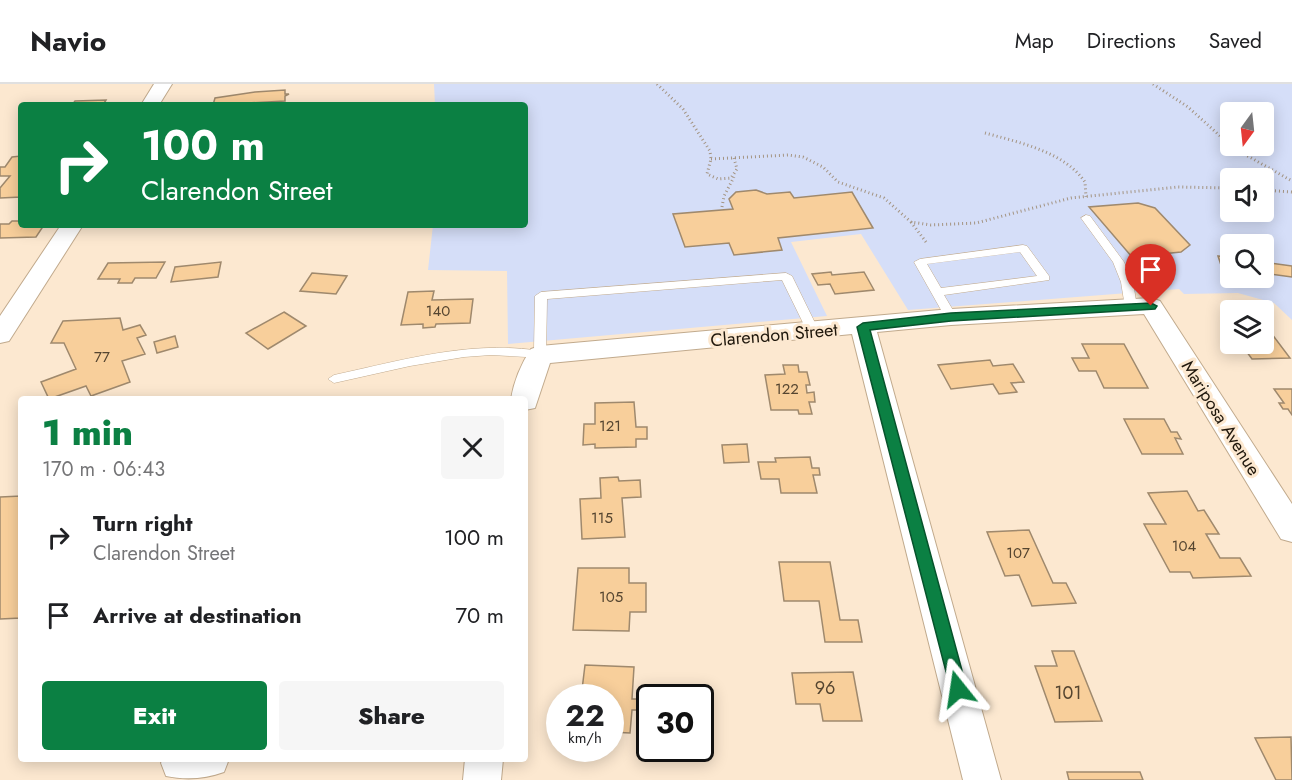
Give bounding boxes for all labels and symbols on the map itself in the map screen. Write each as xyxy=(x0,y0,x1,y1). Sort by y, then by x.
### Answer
north arrow xyxy=(1220,102,1274,156)
pin xyxy=(1125,244,1176,306)
house number: 140 xyxy=(426,300,450,322)
street label: Clarendon Street xyxy=(709,316,839,354)
house number: 77 xyxy=(94,346,110,368)
street label: Mariposa Avenue xyxy=(1175,355,1267,481)
house number: 122 xyxy=(775,378,799,400)
house number: 121 xyxy=(599,415,621,437)
house number: 115 xyxy=(591,507,613,529)
house number: 104 xyxy=(1172,535,1197,557)
house number: 107 xyxy=(1006,542,1030,564)
house number: 105 xyxy=(599,586,623,608)
position arrow xyxy=(926,657,990,721)
house number: 96 xyxy=(815,675,835,701)
house number: 101 xyxy=(1055,680,1082,706)
speed limit sign: 30 xyxy=(636,684,714,762)

